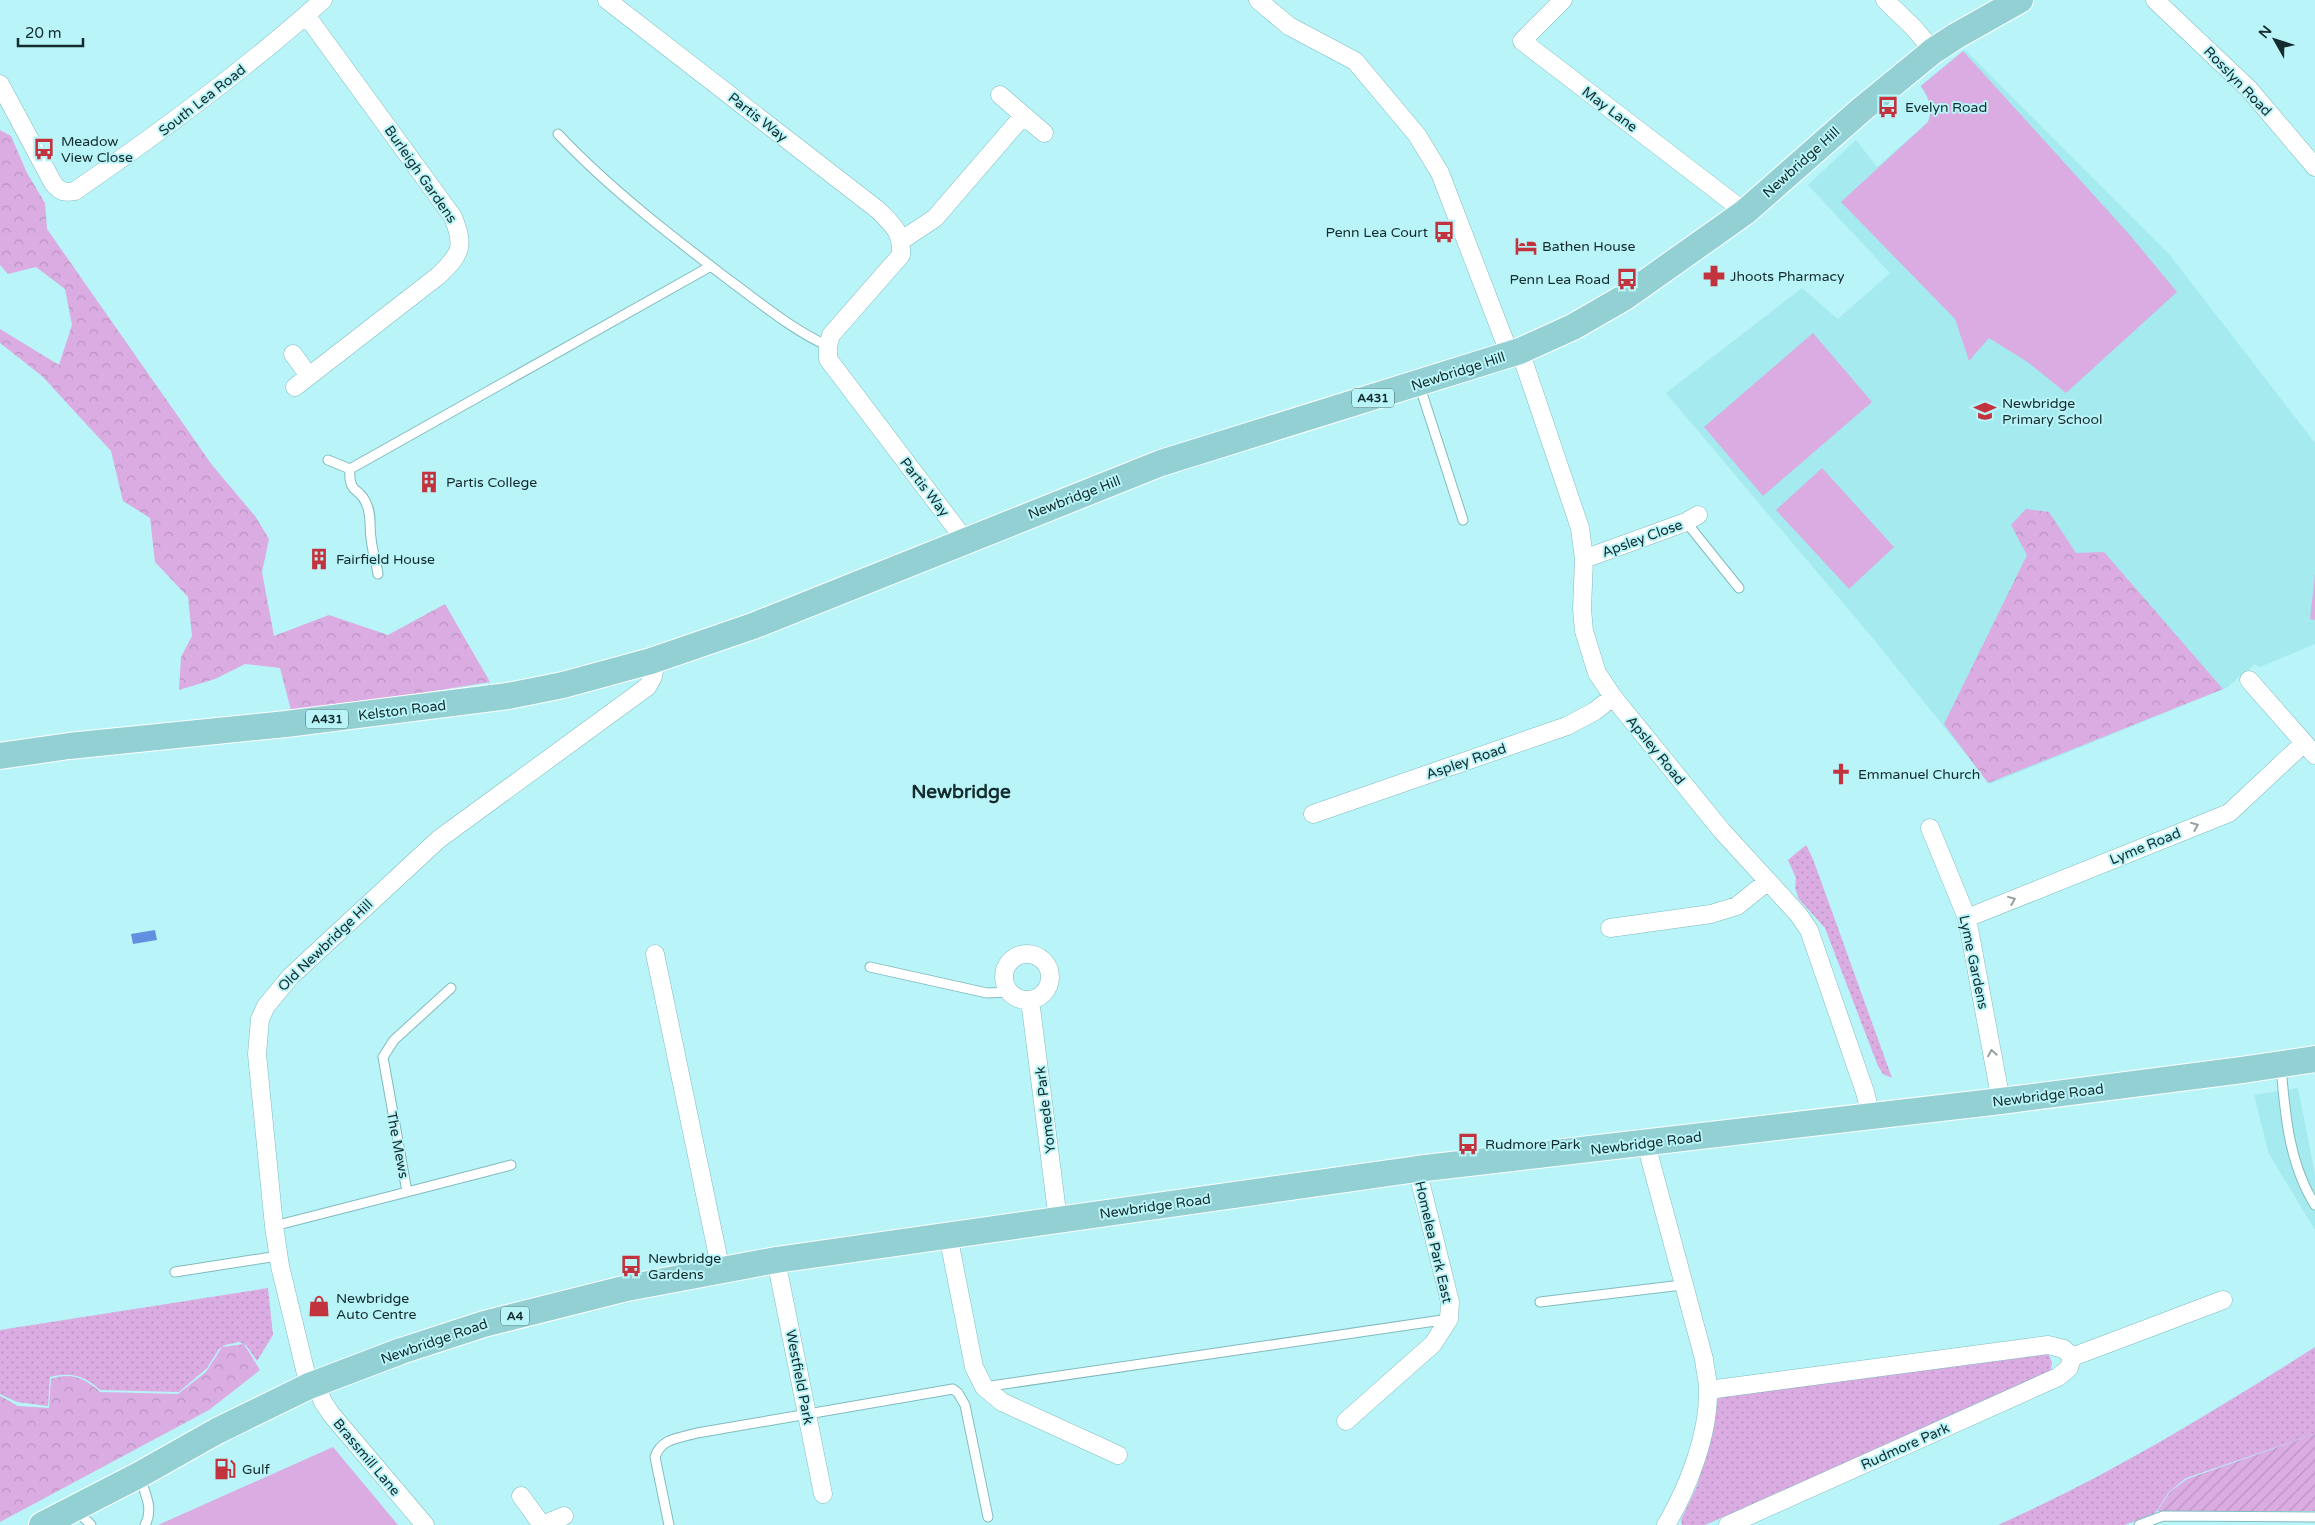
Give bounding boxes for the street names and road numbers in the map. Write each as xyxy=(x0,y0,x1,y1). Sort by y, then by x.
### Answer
street label: Rosslyn Road xyxy=(2200,43,2275,120)
street label: South Lea Road xyxy=(155,61,249,140)
street label: May Lane xyxy=(1579,83,1641,136)
street label: Partis Way xyxy=(725,89,791,146)
street label: Burleigh Gardens xyxy=(381,122,461,226)
street label: Newbridge Hill xyxy=(1759,123,1843,201)
street label: Newbridge Hill xyxy=(1409,348,1507,395)
road number: A431 xyxy=(1352,388,1394,408)
street label: Partis Way xyxy=(896,454,953,521)
street label: Newbridge Hill xyxy=(1025,472,1123,523)
street label: Apsley Close xyxy=(1599,516,1685,561)
street label: Kelston Road xyxy=(357,697,447,724)
road number: A431 xyxy=(306,710,348,729)
street label: Apsley Road xyxy=(1623,712,1689,788)
street label: Aspley Road xyxy=(1424,740,1508,783)
street label: Lyme Road xyxy=(2107,824,2183,868)
street label: Old Newbridge Hill xyxy=(274,896,376,995)
street label: Lyme Gardens xyxy=(1955,914,1992,1011)
street label: Yomede Park xyxy=(1032,1065,1059,1154)
street label: Newbridge Road xyxy=(1991,1080,2105,1111)
street label: The Mews xyxy=(383,1110,412,1180)
street label: Newbridge Road xyxy=(1589,1128,1703,1159)
street label: Homelea Park East xyxy=(1411,1179,1456,1305)
street label: Newbridge Road xyxy=(1098,1190,1212,1223)
road number: A4 xyxy=(501,1306,529,1325)
street label: Newbridge Road xyxy=(378,1315,490,1368)
street label: Westfield Park xyxy=(782,1328,817,1426)
street label: Brassmill Lane xyxy=(329,1415,404,1499)
street label: Rudmore Park xyxy=(1858,1419,1953,1474)

